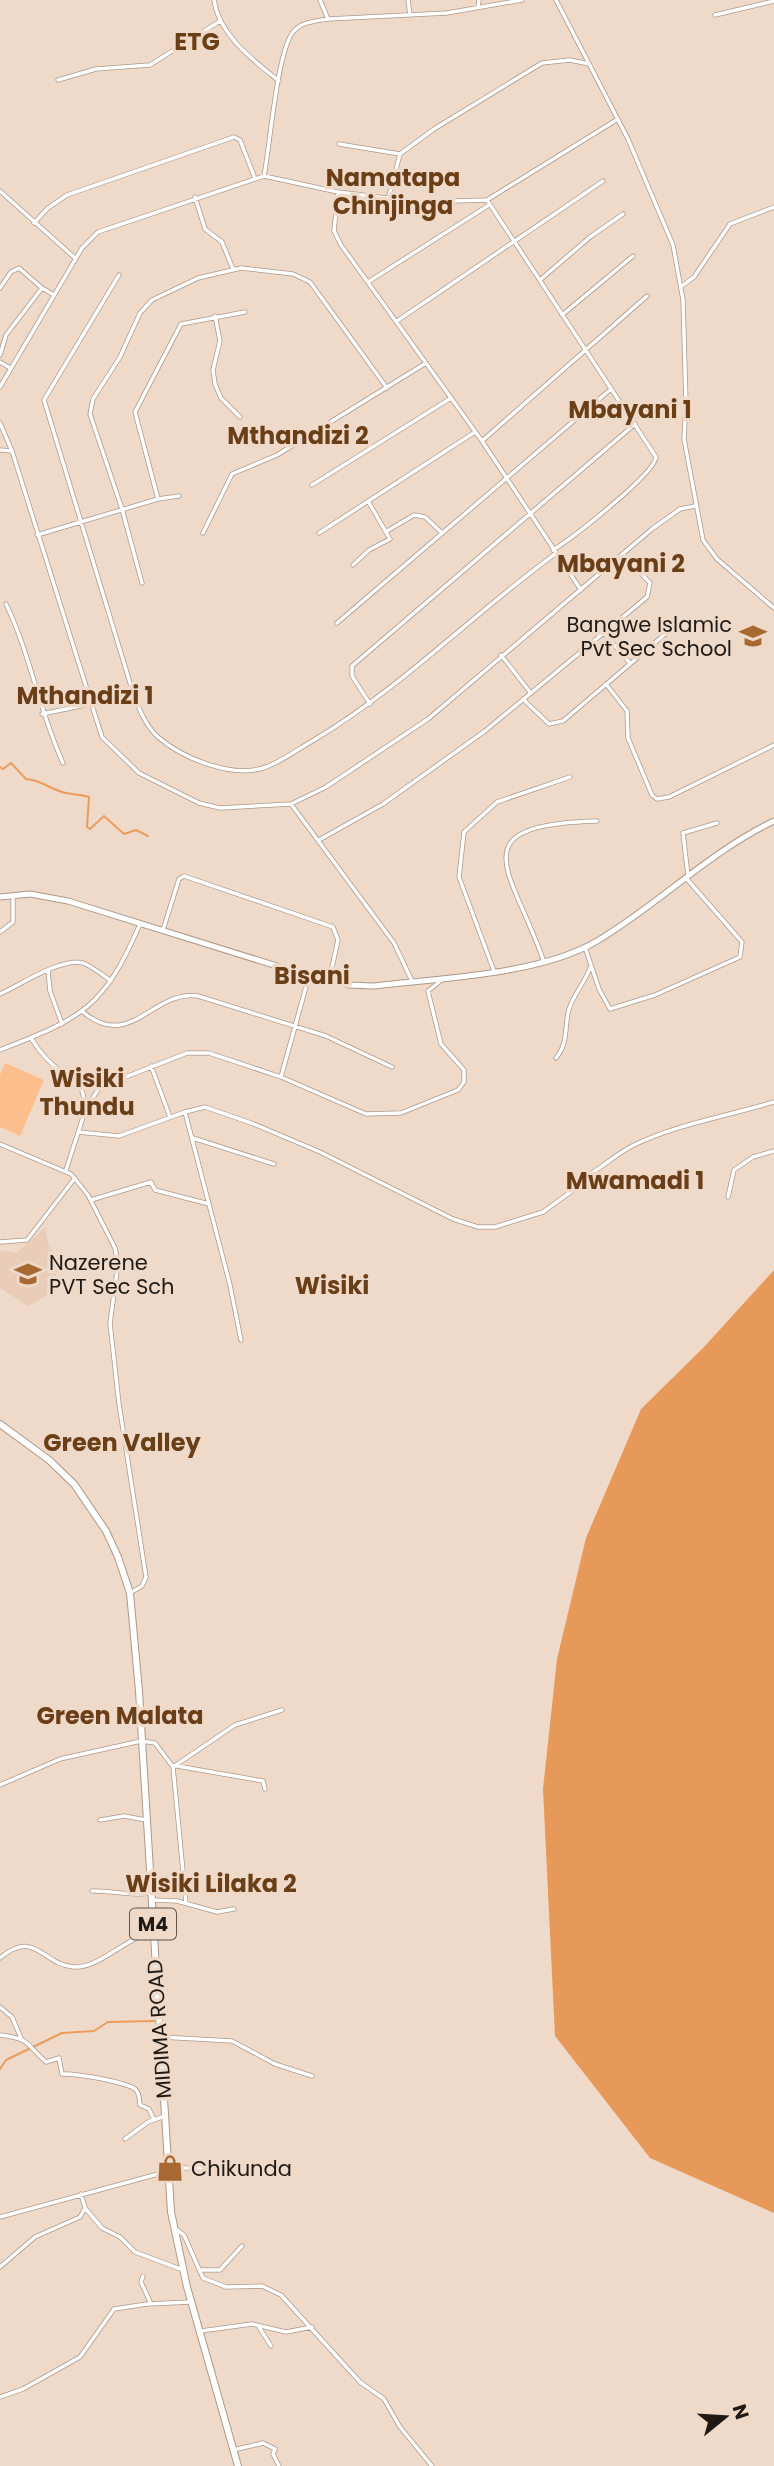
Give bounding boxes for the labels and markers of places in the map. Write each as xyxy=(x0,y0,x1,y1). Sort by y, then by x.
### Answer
place label: Bangwe Islamic Pvt Sec School xyxy=(566,610,732,663)
school or university icon: Bangwe Islamic Pvt Sec School xyxy=(738,621,768,651)
place label: Nazerene PVT Sec Sch xyxy=(49,1248,175,1301)
school or university icon: Nazerene PVT Sec Sch xyxy=(13,1259,43,1289)
shop icon: Chikunda xyxy=(155,2153,185,2183)
place label: Chikunda xyxy=(191,2154,292,2183)

